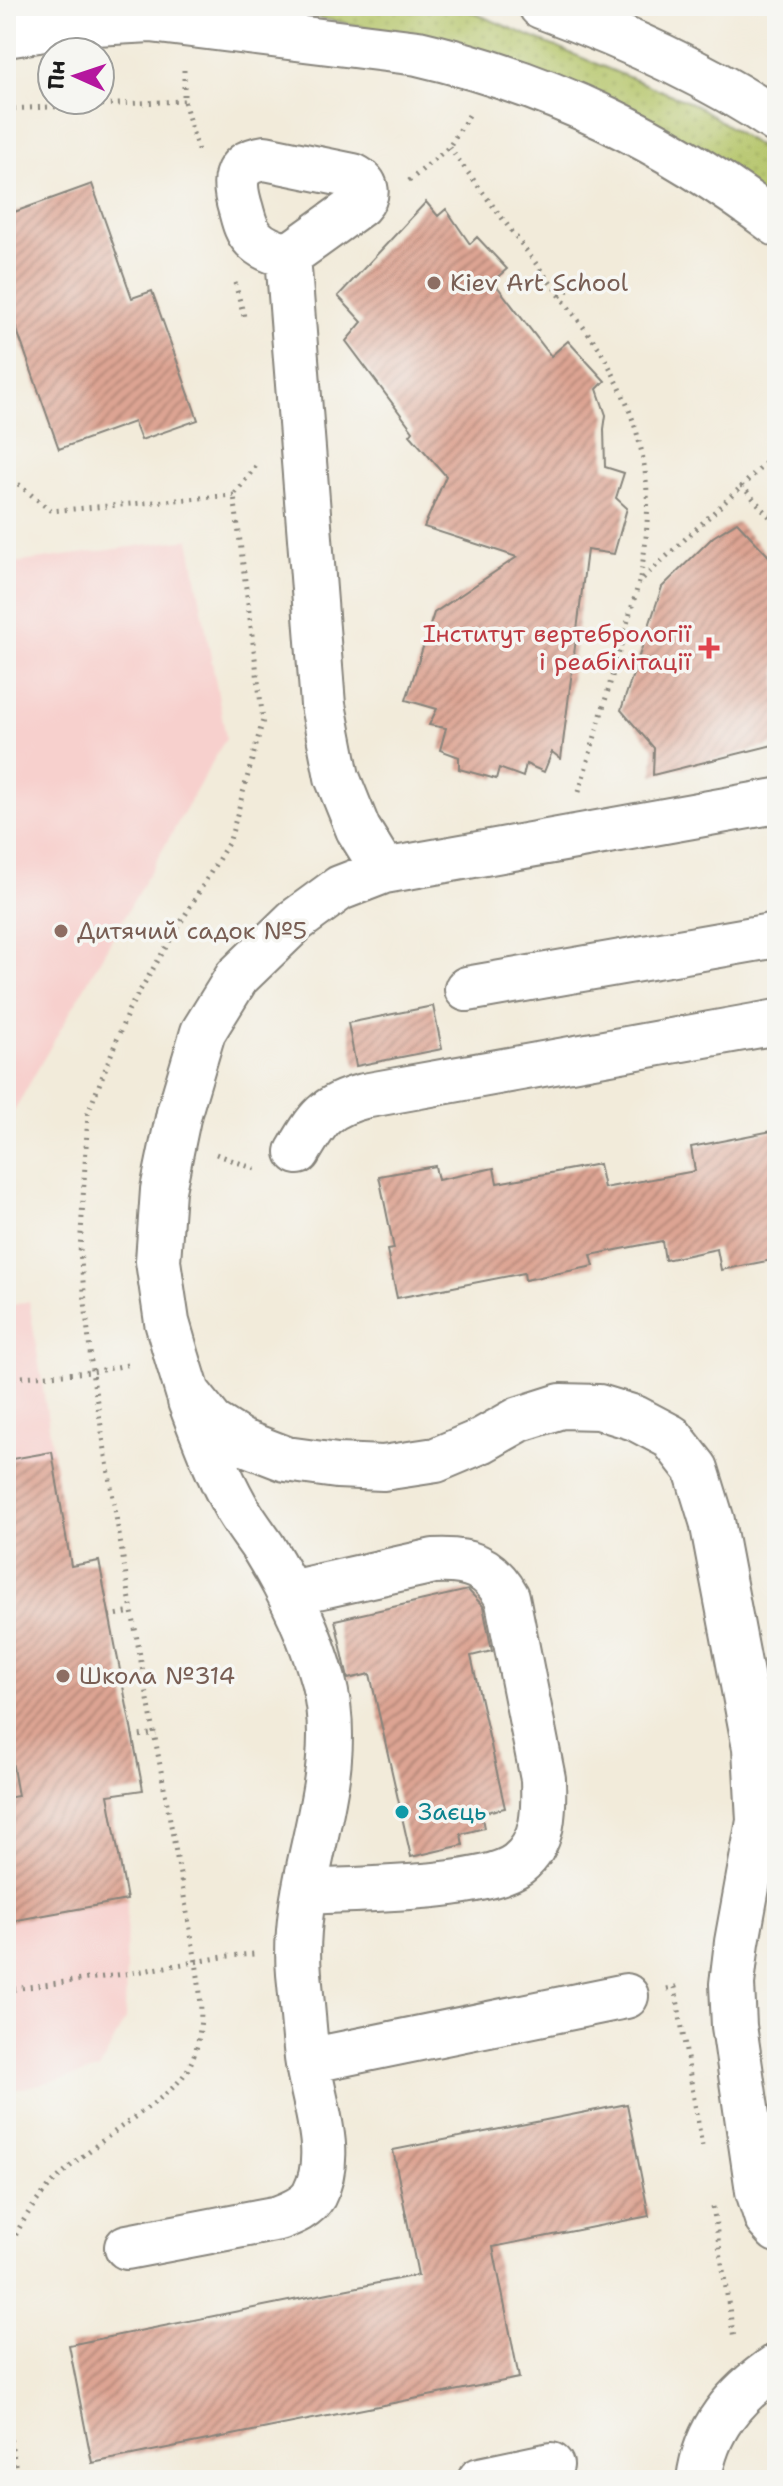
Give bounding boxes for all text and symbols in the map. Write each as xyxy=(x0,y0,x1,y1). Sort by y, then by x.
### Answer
north arrow xyxy=(36,36,116,116)
text: Пн xyxy=(41,60,72,90)
place label: Kiev Art School xyxy=(450,267,629,299)
marker: Kiev Art School xyxy=(425,274,443,292)
place label: Інститут вертебрології і реабілітації xyxy=(423,618,692,678)
marker: Інститут вертебрології і реабілітації xyxy=(698,637,720,659)
place label: Дитячий садок №5 xyxy=(77,915,307,947)
marker: Дитячий садок №5 xyxy=(52,922,70,940)
place label: Школа №314 xyxy=(79,1660,235,1692)
marker: Школа №314 xyxy=(54,1667,72,1685)
place label: Заєць xyxy=(418,1796,486,1828)
marker: Заєць xyxy=(393,1803,411,1821)

